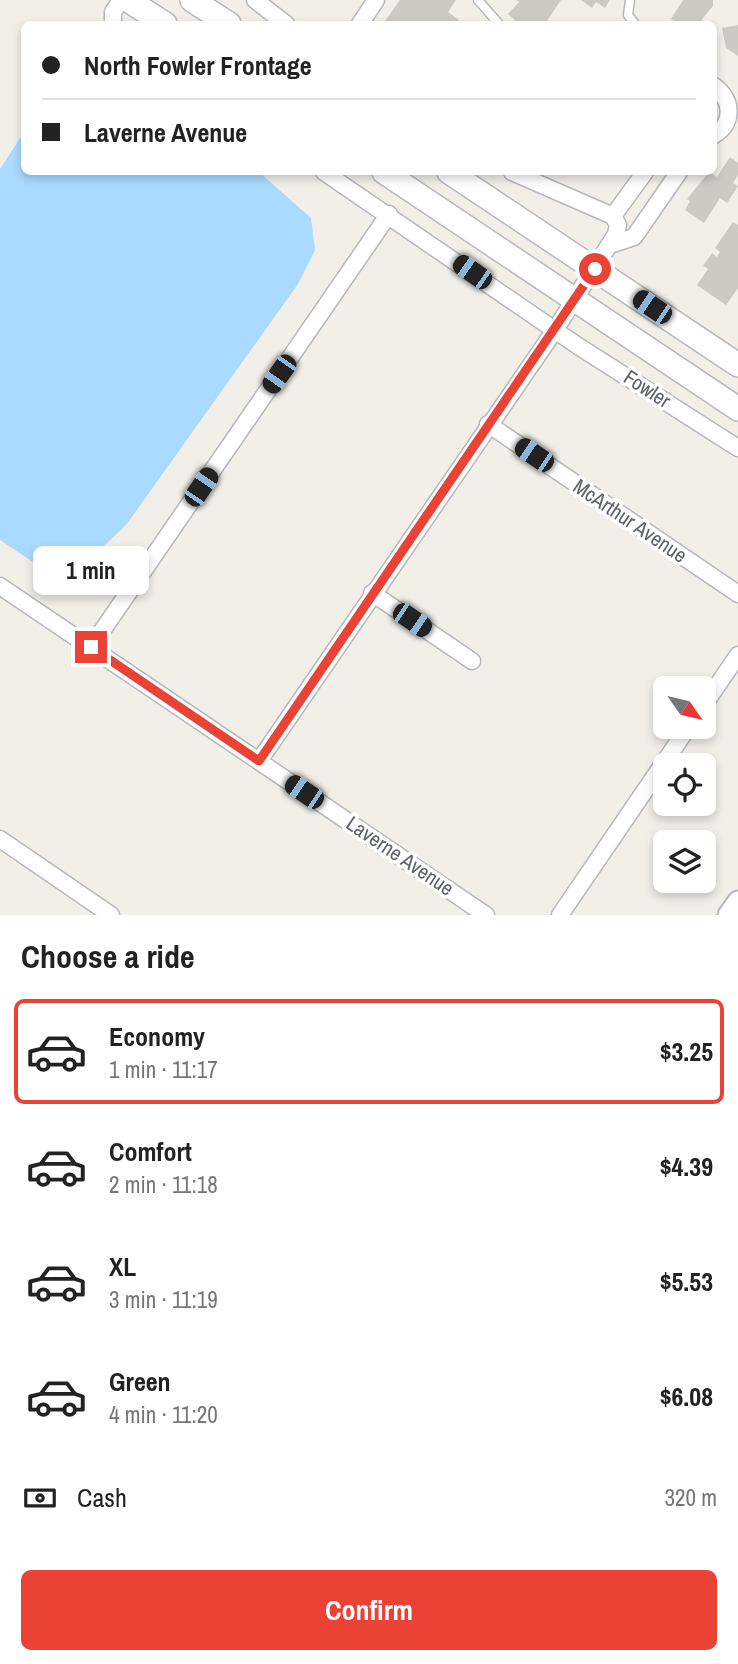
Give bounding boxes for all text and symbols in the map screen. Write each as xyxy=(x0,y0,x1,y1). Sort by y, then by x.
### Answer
text: North Fowler Frontage xyxy=(84,48,312,83)
text: Laverne Avenue xyxy=(84,115,247,150)
car xyxy=(449,251,496,293)
route start xyxy=(579,253,611,285)
car xyxy=(629,287,676,327)
car xyxy=(259,351,300,397)
street label: Fowler xyxy=(618,363,677,415)
car xyxy=(511,435,558,475)
car xyxy=(181,464,222,510)
street label: McArthur Avenue xyxy=(568,472,693,569)
callout: 1 min xyxy=(33,546,149,594)
text: 1 min xyxy=(66,555,116,586)
car xyxy=(389,600,436,640)
route end xyxy=(75,631,107,663)
north arrow xyxy=(653,676,716,738)
map controls xyxy=(653,676,716,893)
button: locate xyxy=(653,753,716,816)
car xyxy=(281,772,328,812)
street label: Laverne Avenue xyxy=(341,809,460,902)
button: layers xyxy=(653,830,716,893)
text: Choose a ride xyxy=(21,935,195,978)
text: Economy xyxy=(109,1019,205,1054)
icon: car xyxy=(25,1020,88,1083)
text: $3.25 xyxy=(660,1034,713,1069)
text: 1 min · 11:17 xyxy=(109,1054,218,1085)
text: Comfort xyxy=(109,1134,192,1169)
icon: car xyxy=(25,1135,88,1198)
text: $4.39 xyxy=(660,1149,713,1184)
text: 2 min · 11:18 xyxy=(109,1169,218,1200)
text: XL xyxy=(109,1249,136,1284)
icon: car xyxy=(25,1250,88,1313)
text: $5.53 xyxy=(660,1264,713,1299)
text: 3 min · 11:19 xyxy=(109,1284,218,1315)
text: Green xyxy=(109,1364,171,1399)
icon: car xyxy=(25,1365,88,1428)
text: $6.08 xyxy=(660,1379,713,1414)
text: 4 min · 11:20 xyxy=(109,1399,218,1430)
icon: cash xyxy=(21,1479,59,1517)
text: Cash xyxy=(77,1480,127,1515)
text: 320 m xyxy=(665,1482,717,1513)
button: Confirm xyxy=(21,1570,717,1650)

